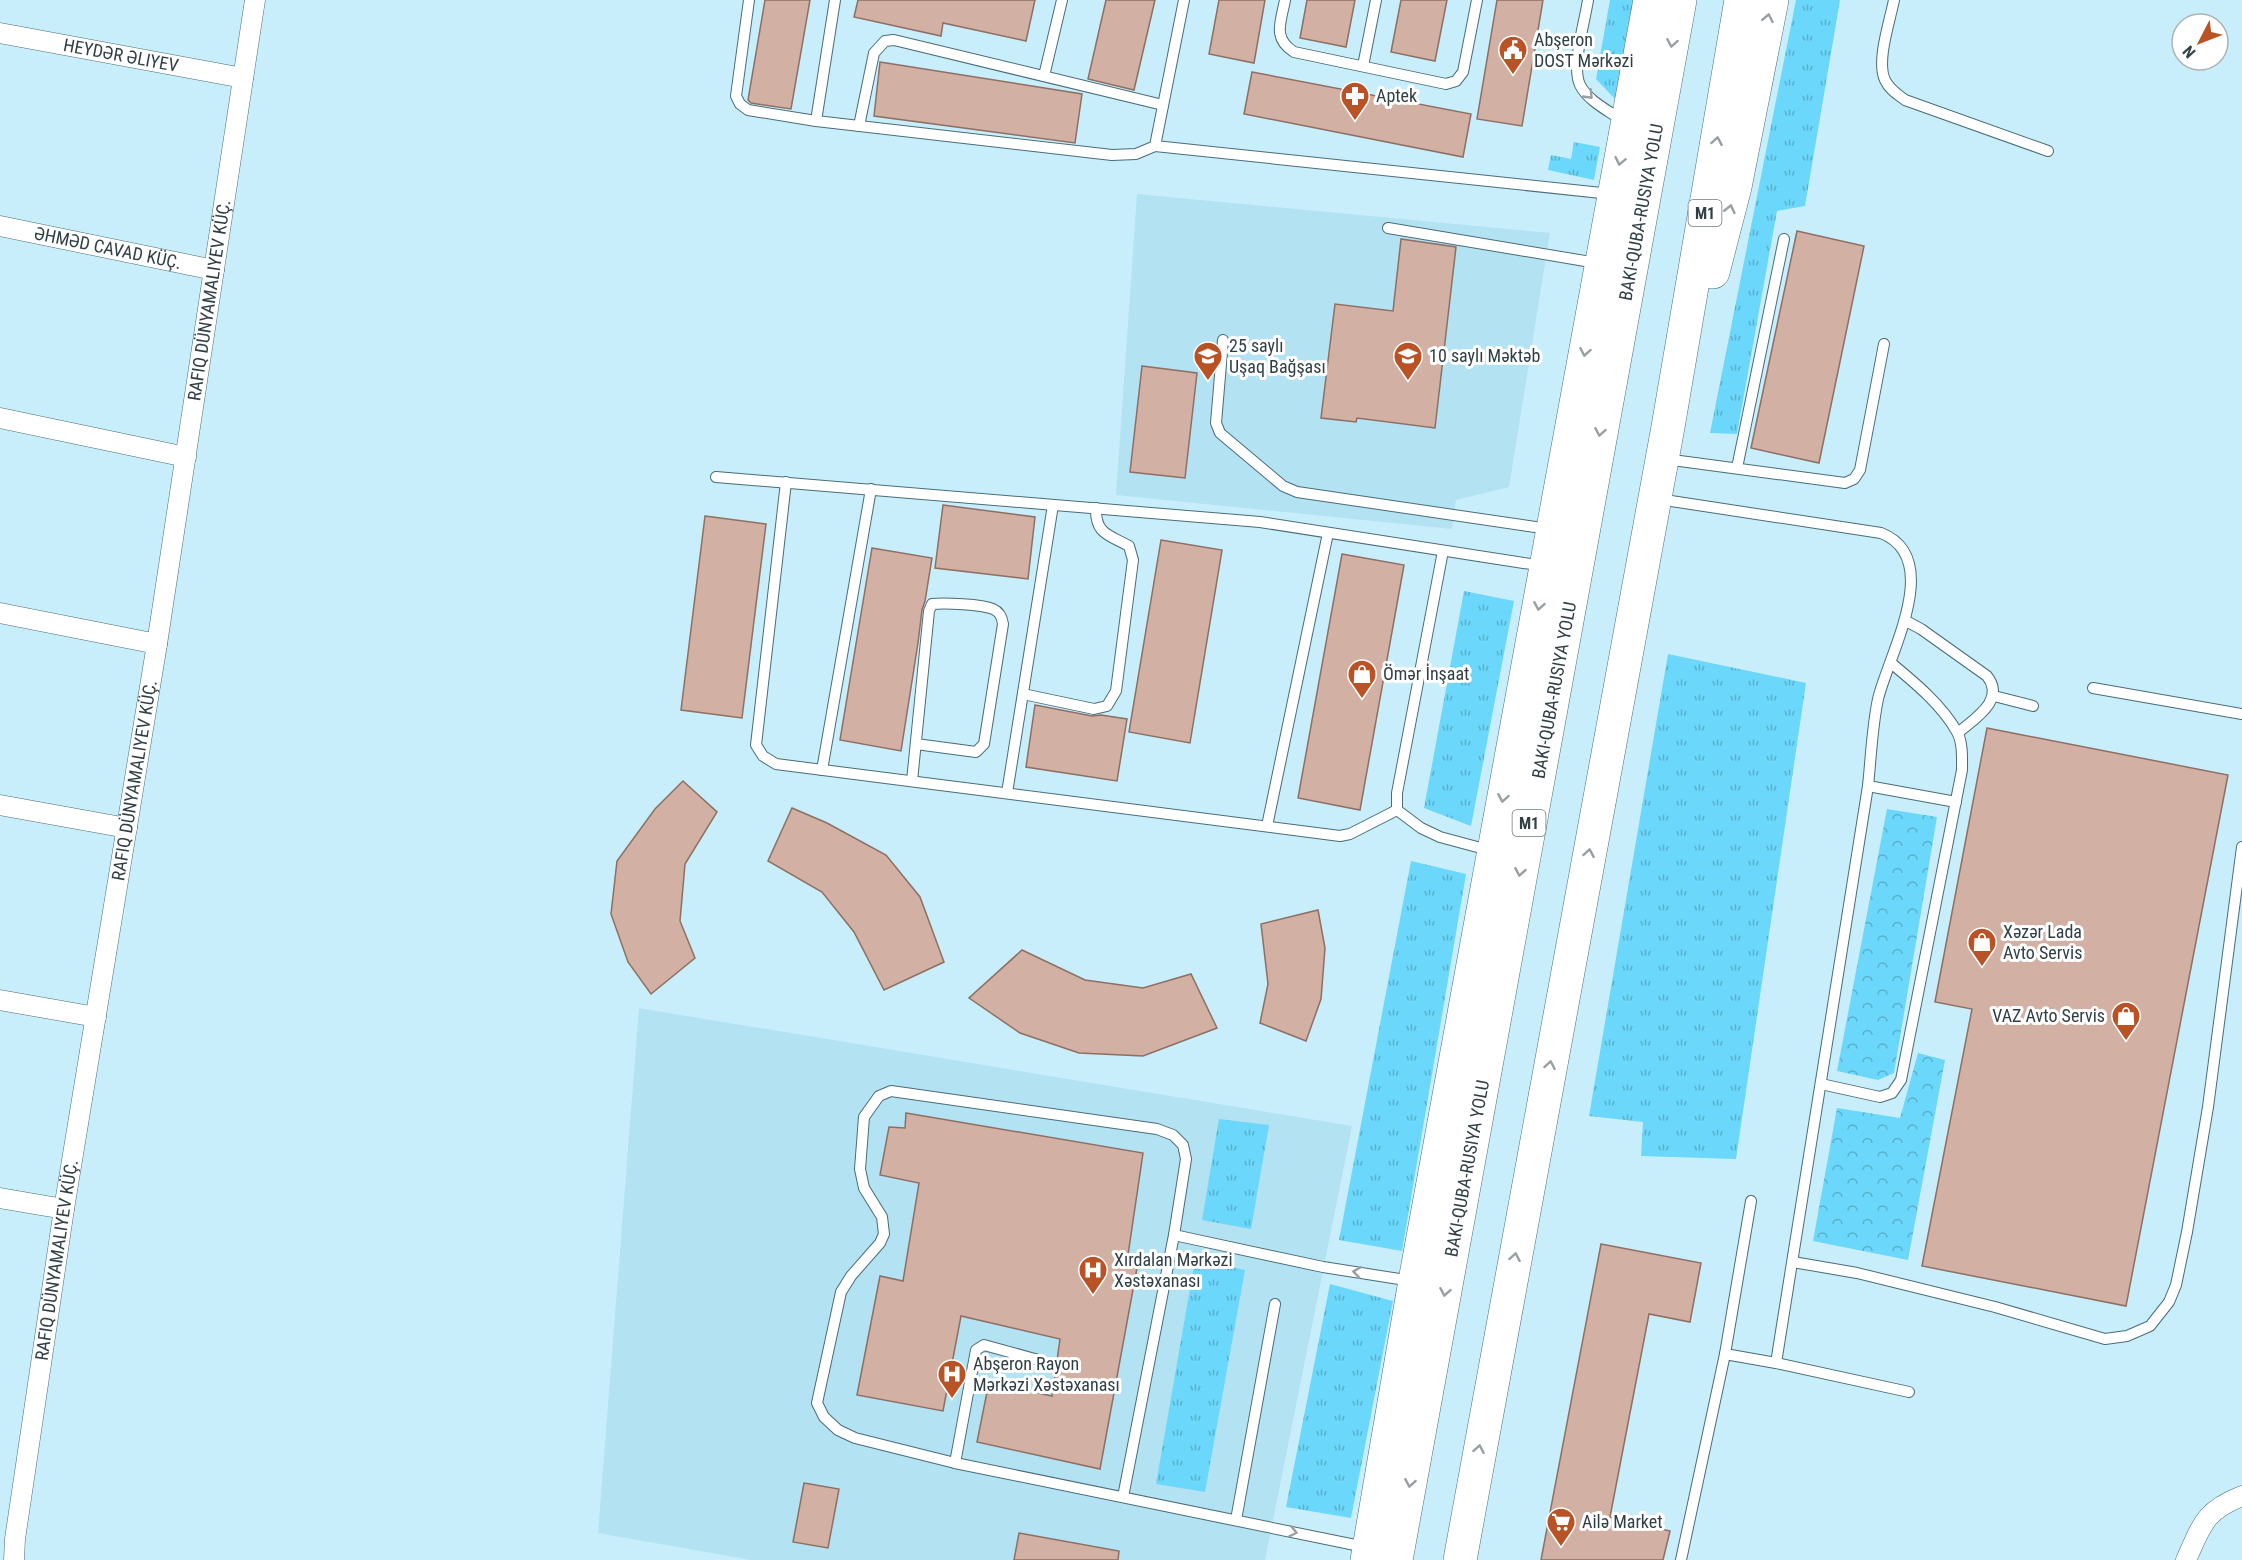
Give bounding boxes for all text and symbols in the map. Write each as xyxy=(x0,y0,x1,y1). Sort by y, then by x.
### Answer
north arrow xyxy=(2170,12,2230,72)
one-way arrow xyxy=(1761,13,1774,23)
place label: Abşeron DOST Mərkəzi xyxy=(1534,29,1634,71)
street label: HEYDƏR ƏLIYEV xyxy=(62,34,180,76)
public building icon: Abşeron DOST Mərkəzi xyxy=(1497,34,1529,76)
one-way arrow xyxy=(1666,38,1679,48)
text: N xyxy=(2179,42,2200,62)
pharmacy icon: Aptek xyxy=(1339,80,1371,122)
place label: Aptek xyxy=(1376,85,1417,106)
one-way arrow xyxy=(1582,89,1593,99)
street label: BAKI-QUBA-RUSIYA YOLU xyxy=(1614,122,1667,302)
one-way arrow xyxy=(1710,137,1723,147)
one-way arrow xyxy=(1614,155,1627,165)
street label: RAFIQ DÜNYAMALIYEV KÜÇ. xyxy=(183,198,234,402)
road number: M1 xyxy=(1688,200,1722,226)
one-way arrow xyxy=(1722,204,1735,214)
street label: ƏHMƏD CAVAD KÜÇ. xyxy=(32,222,183,273)
place label: 25 saylı Uşaq Bağşası xyxy=(1229,335,1326,377)
school or university icon: 25 saylı Uşaq Bağşası xyxy=(1192,340,1224,382)
school or university icon: 10 saylı Məktəb xyxy=(1392,340,1424,382)
place label: 10 saylı Məktəb xyxy=(1429,345,1540,366)
one-way arrow xyxy=(1579,347,1592,357)
one-way arrow xyxy=(1594,427,1607,437)
street label: BAKI-QUBA-RUSIYA YOLU xyxy=(1527,600,1580,780)
one-way arrow xyxy=(1533,601,1546,611)
shop icon: Ömər İnşaat xyxy=(1346,658,1378,700)
place label: Ömər İnşaat xyxy=(1383,663,1469,684)
street label: RAFIQ DÜNYAMALIYEV KÜÇ. xyxy=(107,678,161,882)
one-way arrow xyxy=(1498,793,1510,803)
road number: M1 xyxy=(1512,810,1546,836)
one-way arrow xyxy=(1582,848,1595,858)
one-way arrow xyxy=(1514,867,1527,877)
place label: Xəzər Lada Avto Servis xyxy=(2003,921,2082,963)
shop icon: Xəzər Lada Avto Servis xyxy=(1966,926,1998,968)
shop icon: VAZ Avto Servis xyxy=(2110,1000,2142,1042)
place label: VAZ Avto Servis xyxy=(1992,1005,2105,1026)
one-way arrow xyxy=(1543,1061,1556,1071)
street label: BAKI-QUBA-RUSIYA YOLU xyxy=(1440,1078,1493,1258)
street label: RAFIQ DÜNYAMALIYEV KÜÇ. xyxy=(31,1158,82,1362)
place label: Xırdalan Mərkəzi Xəstəxanası xyxy=(1114,1249,1233,1291)
one-way arrow xyxy=(1508,1253,1520,1262)
hospital icon: Xırdalan Mərkəzi Xəstəxanası xyxy=(1077,1254,1109,1296)
one-way arrow xyxy=(1353,1267,1362,1279)
one-way arrow xyxy=(1439,1287,1451,1296)
place label: Abşeron Rayon Mərkəzi Xəstəxanası xyxy=(973,1353,1120,1395)
hospital icon: Abşeron Rayon Mərkəzi Xəstəxanası xyxy=(936,1358,968,1400)
one-way arrow xyxy=(1472,1444,1485,1454)
one-way arrow xyxy=(1404,1478,1417,1488)
supermarket icon: Ailə Market xyxy=(1545,1506,1577,1548)
place label: Ailə Market xyxy=(1582,1511,1663,1532)
one-way arrow xyxy=(1288,1525,1298,1538)

